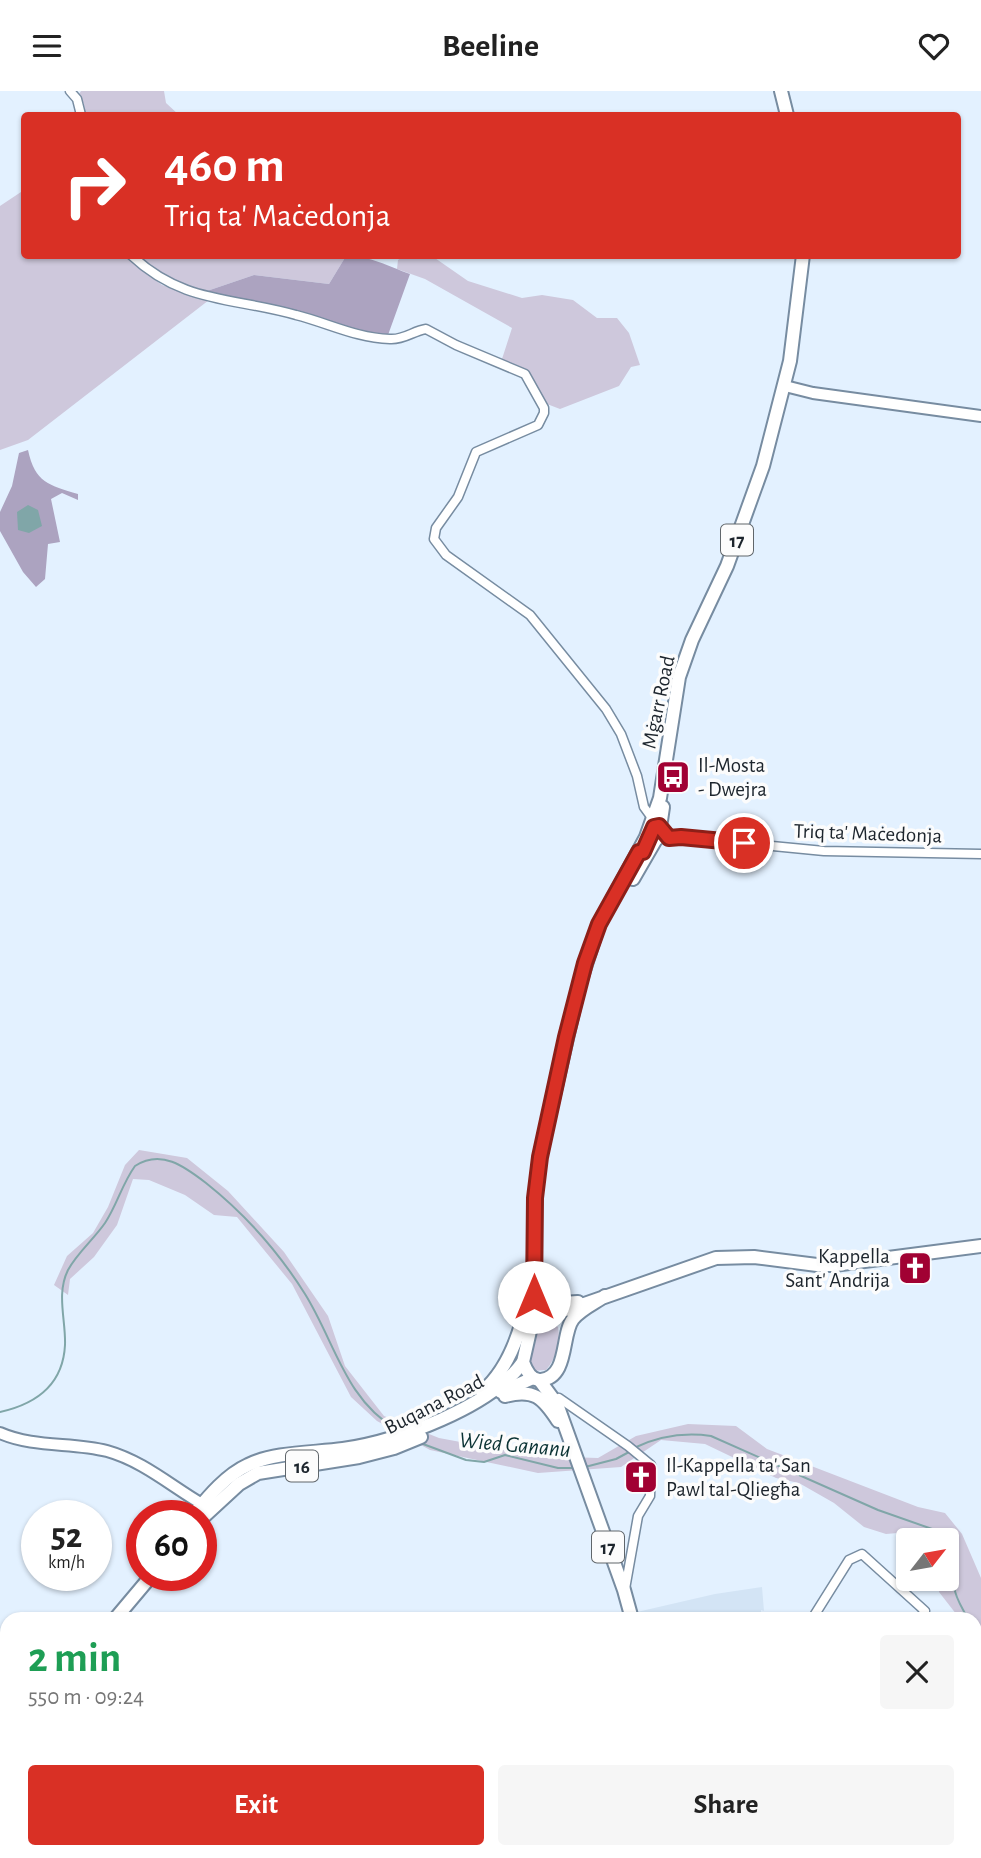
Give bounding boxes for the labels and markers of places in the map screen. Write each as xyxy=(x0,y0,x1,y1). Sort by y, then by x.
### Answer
place label: Il-Mosta - Dwejra xyxy=(698,755,767,800)
bus stop icon: Il-Mosta - Dwejra xyxy=(654,758,692,796)
pin xyxy=(714,813,774,873)
place label: Kappella Sant' Andrija xyxy=(785,1246,890,1291)
church icon: Kappella Sant' Andrija xyxy=(896,1249,934,1287)
place label: Il-Kappella ta' San Pawl tal-Qliegħa xyxy=(666,1455,811,1500)
church icon: Il-Kappella ta' San Pawl tal-Qliegħa xyxy=(622,1458,660,1496)

